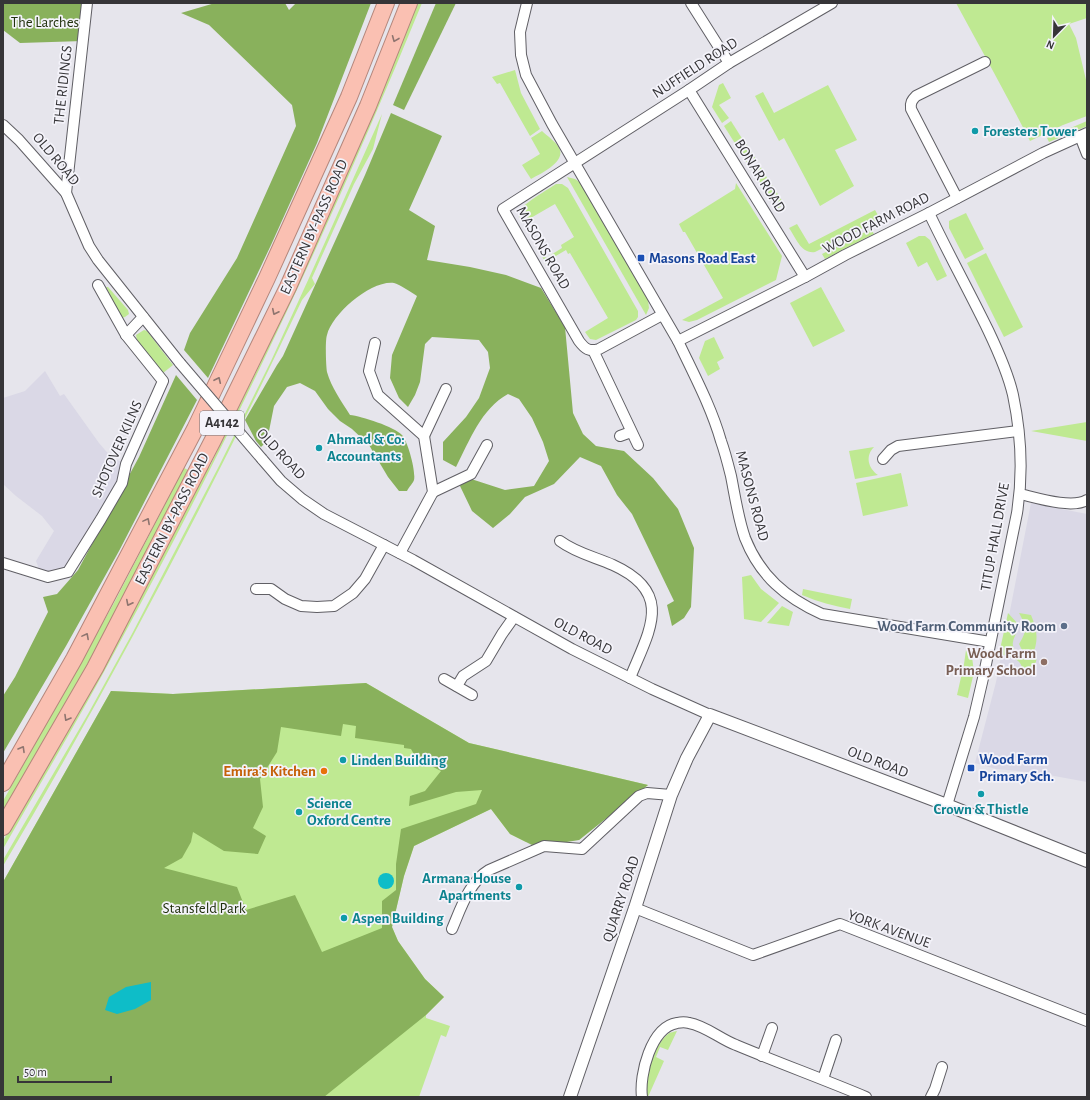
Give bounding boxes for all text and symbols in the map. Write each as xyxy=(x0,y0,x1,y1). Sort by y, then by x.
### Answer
park label: The Larches xyxy=(11,15,79,30)
north arrow xyxy=(1034,16,1074,56)
street label: NUFFIELD ROAD xyxy=(650,35,741,101)
one-way arrow xyxy=(391,36,399,43)
text: N xyxy=(1045,38,1056,51)
street label: THE RIDINGS xyxy=(51,45,75,125)
place label: Foresters Tower xyxy=(983,124,1077,139)
marker: Foresters Tower xyxy=(970,126,980,136)
street label: OLD ROAD xyxy=(30,130,82,188)
street label: BONAR ROAD xyxy=(732,137,789,215)
street label: EASTERN BY-PASS ROAD xyxy=(277,157,351,297)
street label: WOOD FARM ROAD xyxy=(820,189,932,256)
street label: MASONS ROAD xyxy=(513,204,573,292)
place label: Masons Road East xyxy=(649,251,756,266)
marker: Masons Road East xyxy=(636,253,646,263)
one-way arrow xyxy=(272,308,280,315)
one-way arrow xyxy=(213,376,221,384)
street label: SHOTOVER KILNS xyxy=(89,398,145,500)
road number: A4142 xyxy=(200,411,244,435)
street label: OLD ROAD xyxy=(254,426,308,483)
place label: Ahmad & Co: Accountants xyxy=(327,432,405,464)
marker: Ahmad & Co: Accountants xyxy=(314,443,324,453)
street label: MASONS ROAD xyxy=(733,449,771,543)
street label: EASTERN BY-PASS ROAD xyxy=(132,450,212,587)
street label: TITUP HALL DRIVE xyxy=(978,482,1012,592)
one-way arrow xyxy=(142,517,150,525)
one-way arrow xyxy=(126,599,134,607)
street label: OLD ROAD xyxy=(551,614,615,658)
place label: Wood Farm Community Room xyxy=(877,619,1056,634)
marker: Wood Farm Community Room xyxy=(1059,621,1069,631)
one-way arrow xyxy=(82,632,89,640)
place label: Wood Farm Primary School xyxy=(945,646,1036,678)
marker: Wood Farm Primary School xyxy=(1039,657,1049,667)
one-way arrow xyxy=(64,713,71,721)
street label: OLD ROAD xyxy=(846,744,911,781)
one-way arrow xyxy=(18,746,25,753)
place label: Wood Farm Primary Sch. xyxy=(979,752,1054,784)
place label: Linden Building xyxy=(351,753,447,768)
marker: Linden Building xyxy=(338,755,348,765)
marker: Wood Farm Primary Sch. xyxy=(966,763,976,773)
place label: Emira’s Kitchen xyxy=(223,764,316,779)
marker: Emira’s Kitchen xyxy=(319,766,329,776)
marker: Crown & Thistle xyxy=(976,789,986,799)
place label: Science Oxford Centre xyxy=(307,796,391,828)
place label: Crown & Thistle xyxy=(934,802,1028,817)
marker: Science Oxford Centre xyxy=(294,807,304,817)
street label: QUARRY ROAD xyxy=(600,854,642,944)
place label: Armana House Apartments xyxy=(422,871,511,903)
marker: Armana House Apartments xyxy=(514,882,524,892)
park label: Stansfeld Park xyxy=(163,901,246,916)
street label: YORK AVENUE xyxy=(846,907,932,951)
place label: Aspen Building xyxy=(352,911,444,926)
marker: Aspen Building xyxy=(339,913,349,923)
scale bar xyxy=(18,1058,111,1084)
text: 50 m xyxy=(24,1066,47,1078)

